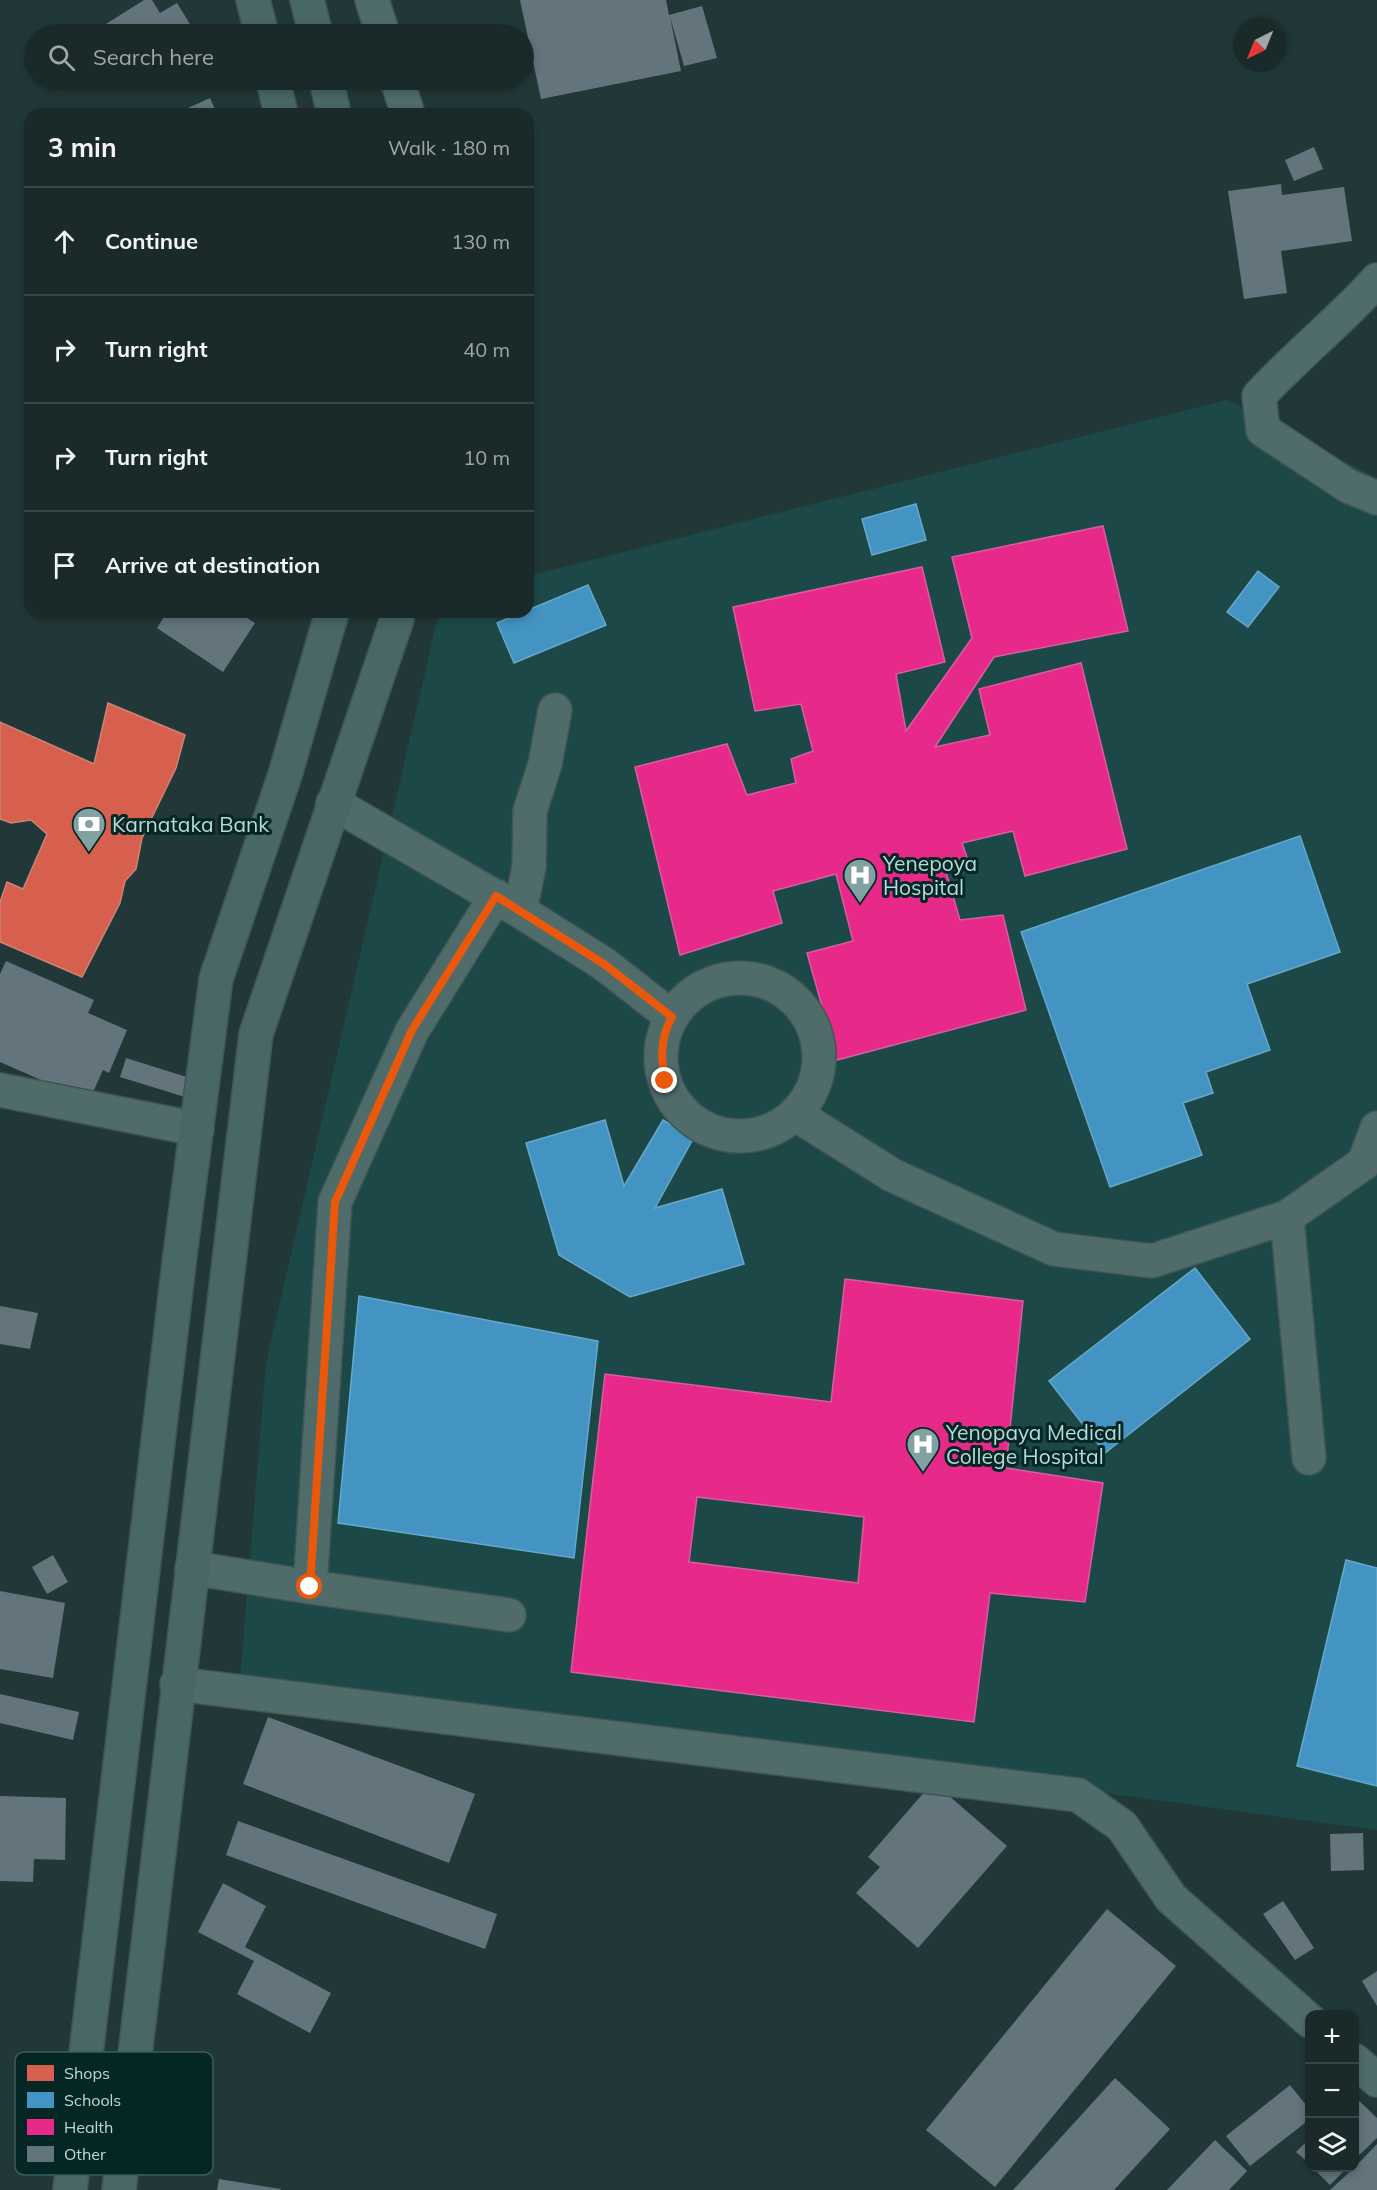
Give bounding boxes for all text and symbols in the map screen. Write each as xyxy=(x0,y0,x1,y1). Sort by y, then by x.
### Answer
north arrow xyxy=(1233,18,1287,72)
search box xyxy=(24,24,534,90)
icon: search xyxy=(45,41,78,74)
text: Search here xyxy=(93,43,214,71)
text: 3 min xyxy=(48,131,117,164)
text: Walk · 180 m xyxy=(388,135,510,160)
icon: ahead xyxy=(48,225,81,258)
text: Continue xyxy=(105,227,198,255)
text: 130 m xyxy=(451,229,510,254)
icon: right xyxy=(48,333,81,366)
text: Turn right xyxy=(105,335,208,363)
text: 40 m xyxy=(463,337,510,362)
icon: right xyxy=(48,441,81,474)
text: Turn right xyxy=(105,443,208,471)
text: 10 m xyxy=(463,445,510,470)
icon: arrive xyxy=(48,549,81,582)
text: Arrive at destination xyxy=(105,551,320,579)
bank icon: Karnataka Bank xyxy=(71,806,107,853)
place label: Karnataka Bank xyxy=(112,811,269,837)
place label: Yenepoya Hospital xyxy=(882,850,977,900)
hospital icon: Yenepoya Hospital xyxy=(842,857,878,904)
route end xyxy=(651,1067,677,1093)
place label: Yenopaya Medical College Hospital xyxy=(945,1419,1122,1469)
hospital icon: Yenopaya Medical College Hospital xyxy=(905,1426,941,1473)
route start xyxy=(296,1573,322,1599)
map controls xyxy=(1305,2010,1359,2172)
button: + xyxy=(1305,2010,1359,2064)
legend xyxy=(15,2052,213,2175)
text: Shops xyxy=(64,2063,110,2083)
button: − xyxy=(1305,2064,1359,2118)
text: Schools xyxy=(64,2090,121,2110)
text: Health xyxy=(64,2117,113,2137)
button: layers xyxy=(1305,2118,1359,2172)
text: Other xyxy=(64,2144,106,2164)

